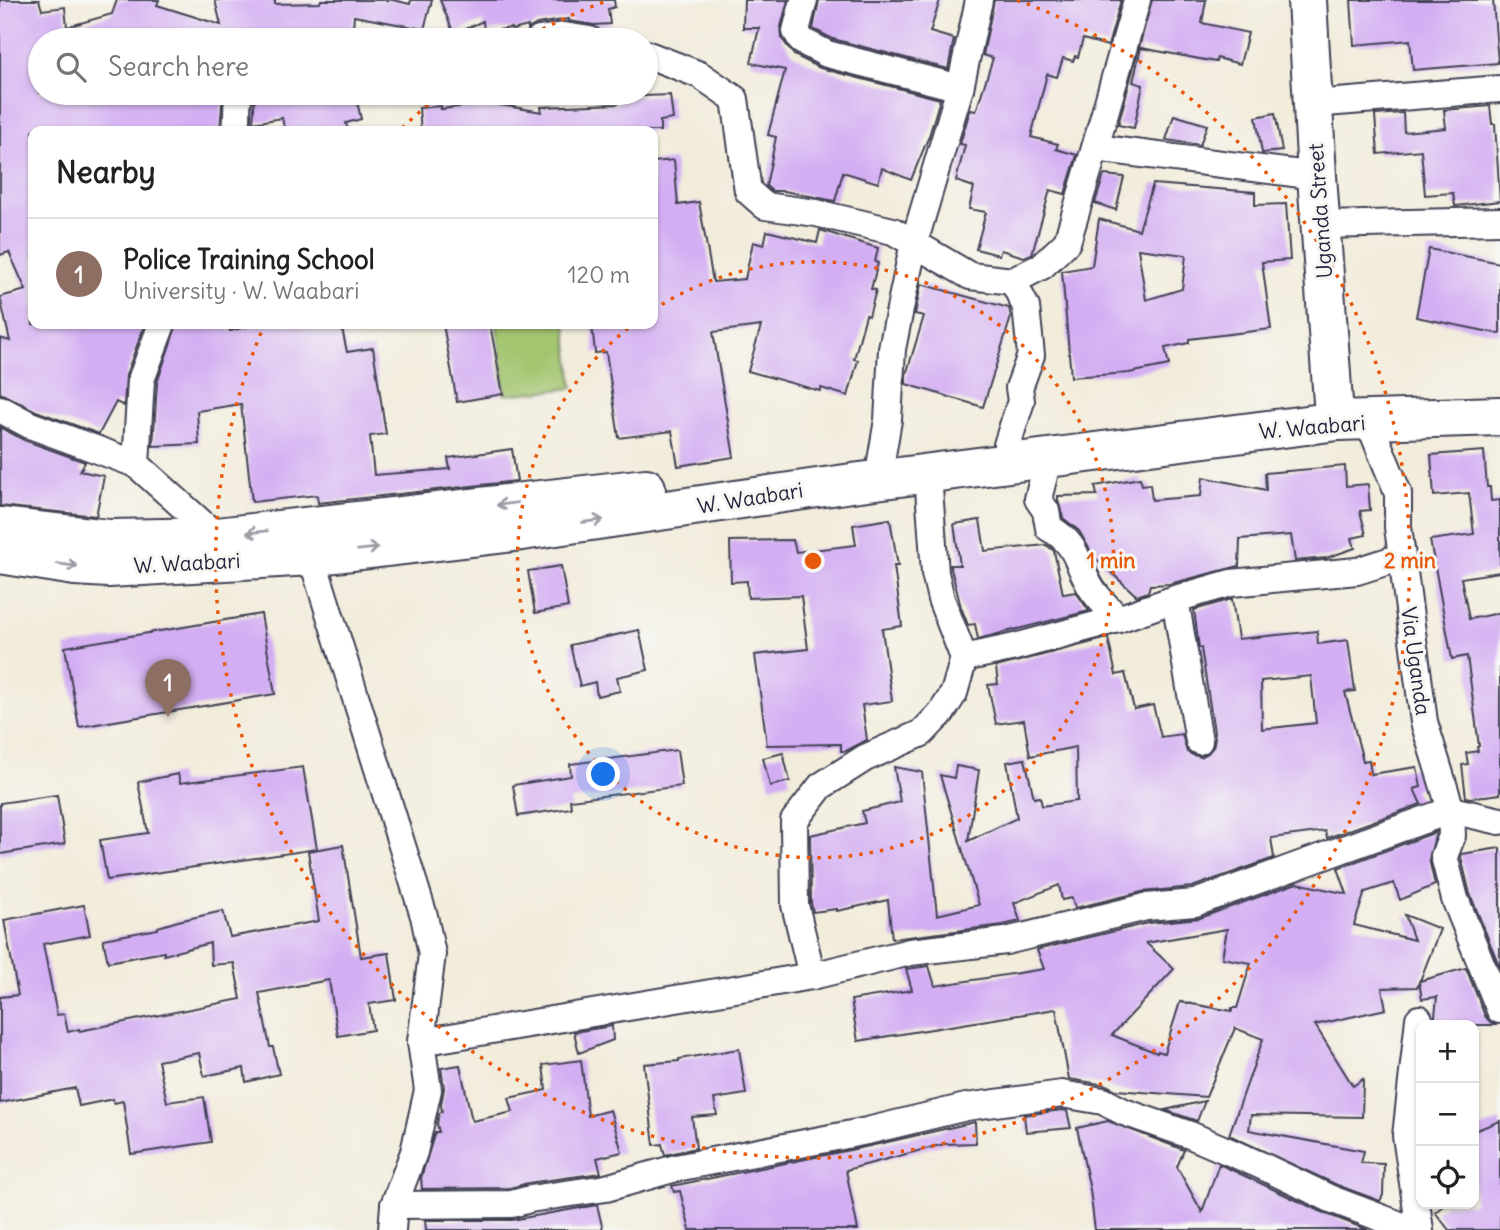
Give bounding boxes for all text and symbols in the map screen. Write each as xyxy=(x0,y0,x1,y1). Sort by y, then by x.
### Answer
search box xyxy=(28,28,658,105)
icon: search xyxy=(52,48,90,86)
text: Search here xyxy=(108,50,249,83)
street label: Uganda Street xyxy=(1302,143,1338,279)
text: Nearby xyxy=(56,153,156,191)
text: Police Training School xyxy=(123,243,375,276)
text: 1 xyxy=(74,260,84,289)
text: 120 m xyxy=(567,260,630,289)
text: University · W. Waabari xyxy=(123,276,359,305)
street label: W. Waabari xyxy=(1258,409,1366,445)
street label: W. Waabari xyxy=(695,476,805,520)
one-way arrow xyxy=(496,497,519,510)
one-way arrow xyxy=(581,514,604,527)
one-way arrow xyxy=(246,526,269,539)
one-way arrow xyxy=(356,543,378,556)
street label: W. Waabari xyxy=(133,547,241,579)
text: 1 min xyxy=(1087,547,1135,574)
text: 2 min xyxy=(1384,547,1436,574)
centre of rings xyxy=(801,549,825,573)
one-way arrow xyxy=(56,558,78,571)
street label: Via Uganda xyxy=(1395,605,1437,717)
pin: 1 xyxy=(145,659,191,717)
your location xyxy=(586,757,620,791)
map controls xyxy=(1416,1020,1479,1209)
button: + xyxy=(1416,1020,1479,1083)
button: − xyxy=(1416,1083,1479,1146)
button: locate xyxy=(1416,1146,1479,1209)

